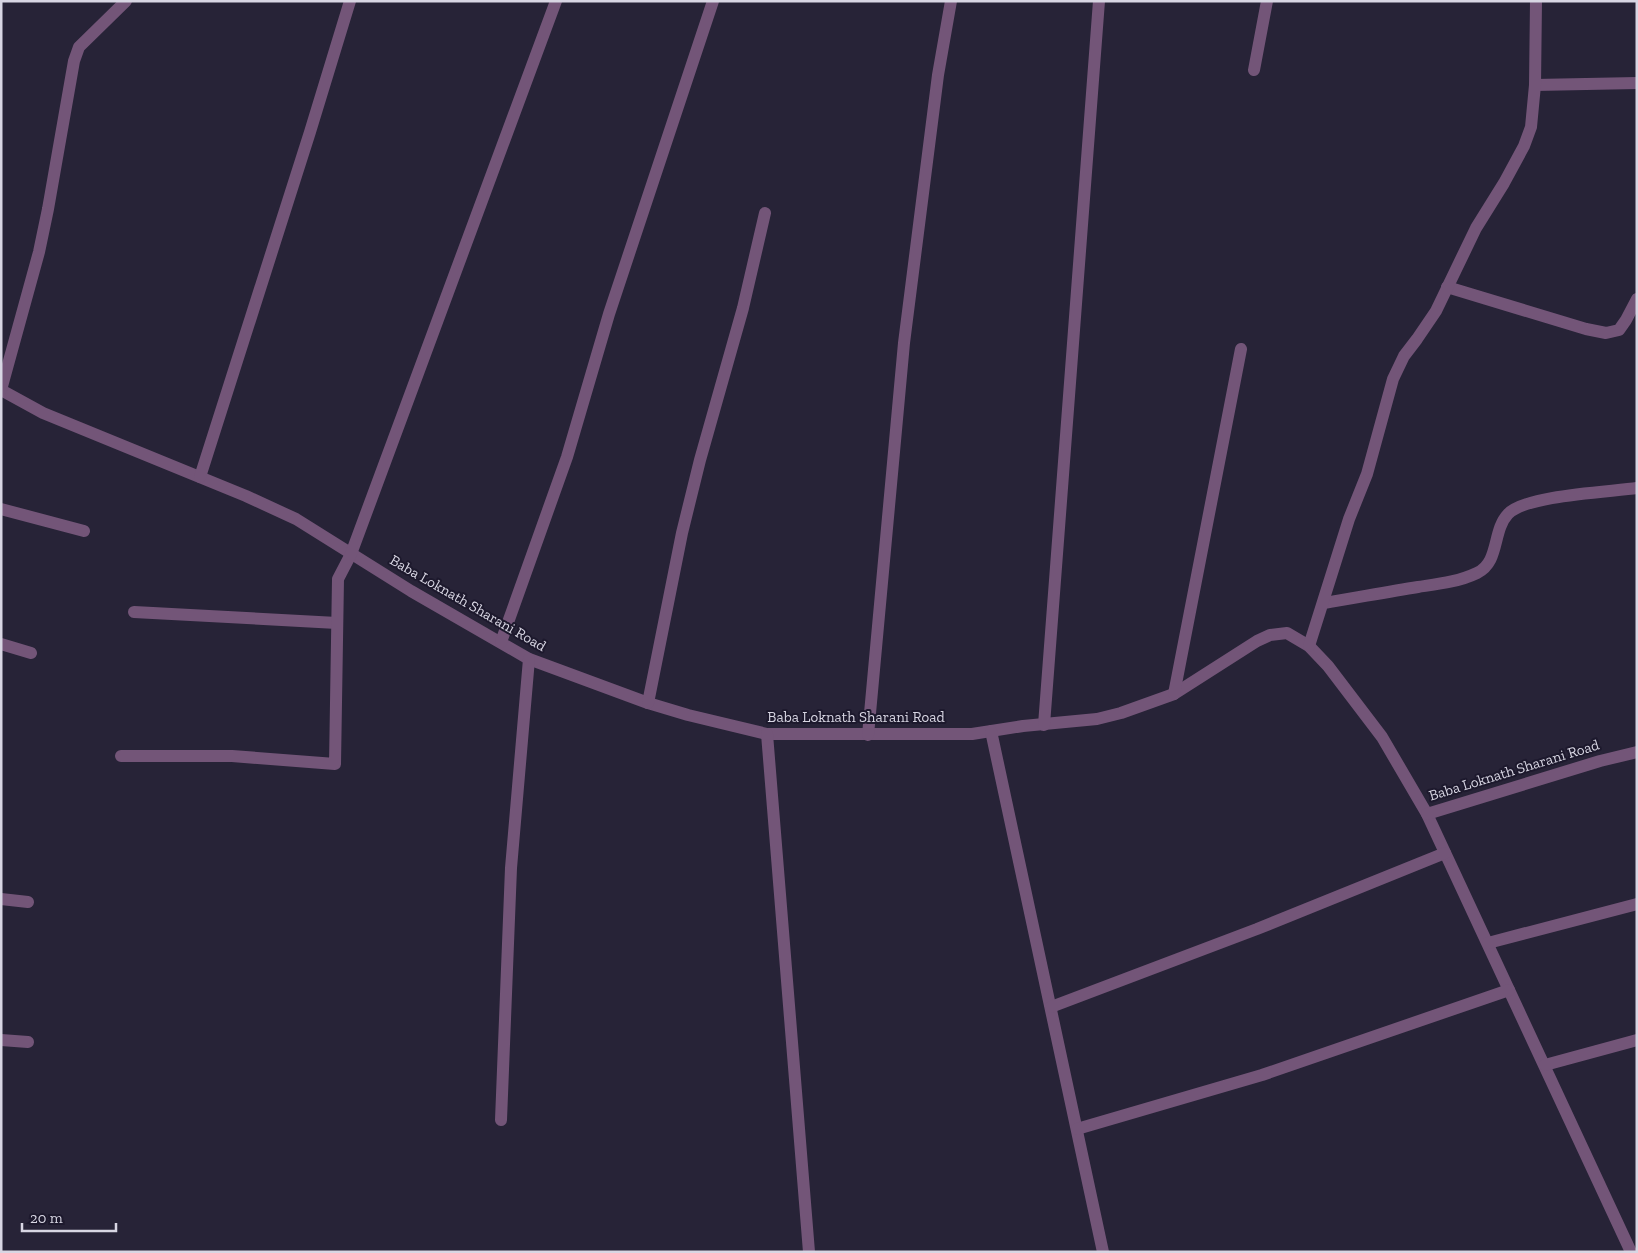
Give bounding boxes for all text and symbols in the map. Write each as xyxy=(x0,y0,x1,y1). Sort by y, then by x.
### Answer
street label: Baba Loknath Sharani Road xyxy=(387,551,550,656)
street label: Baba Loknath Sharani Road xyxy=(767,708,945,726)
street label: Baba Loknath Sharani Road xyxy=(1427,735,1602,805)
scale bar xyxy=(22,1200,116,1232)
text: 20 m xyxy=(30,1209,63,1227)

